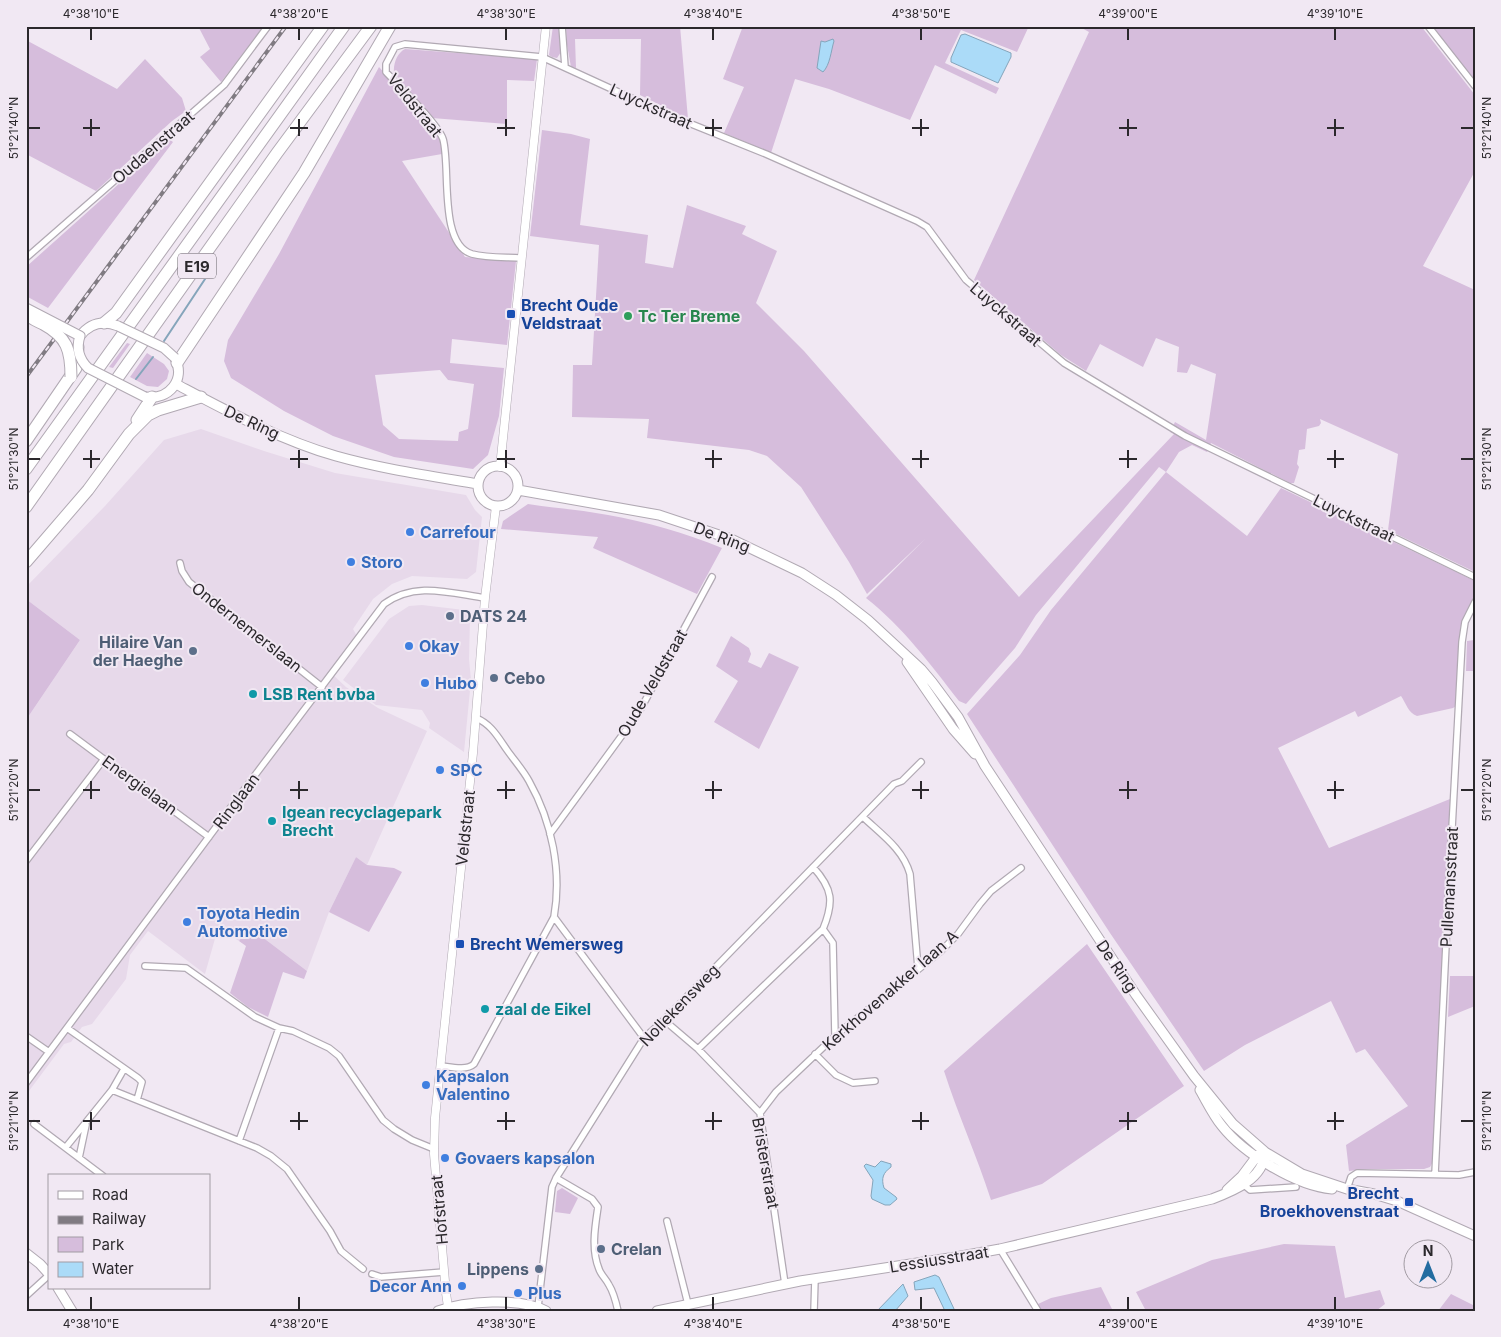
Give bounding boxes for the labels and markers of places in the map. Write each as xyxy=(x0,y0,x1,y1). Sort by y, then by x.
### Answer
place label: Brecht Oude Veldstraat xyxy=(521,295,618,333)
place label: Tc Ter Breme xyxy=(638,306,740,326)
marker: Brecht Oude Veldstraat xyxy=(505,308,517,320)
marker: Tc Ter Breme xyxy=(622,310,634,322)
place label: Carrefour xyxy=(420,522,496,542)
marker: Carrefour xyxy=(404,526,416,538)
place label: Storo xyxy=(361,552,403,572)
marker: Storo xyxy=(345,556,357,568)
place label: DATS 24 xyxy=(460,606,527,626)
marker: DATS 24 xyxy=(444,610,456,622)
place label: Hilaire Van der Haeghe xyxy=(93,632,183,670)
place label: Okay xyxy=(419,636,460,656)
marker: Okay xyxy=(403,640,415,652)
marker: Hilaire Van der Haeghe xyxy=(187,645,199,657)
place label: Cebo xyxy=(504,668,545,688)
marker: Cebo xyxy=(488,672,500,684)
place label: Hubo xyxy=(435,673,477,693)
marker: Hubo xyxy=(419,677,431,689)
place label: LSB Rent bvba xyxy=(263,684,375,704)
marker: LSB Rent bvba xyxy=(247,688,259,700)
place label: SPC xyxy=(450,760,483,780)
marker: SPC xyxy=(434,764,446,776)
place label: Igean recyclagepark Brecht xyxy=(282,802,442,840)
marker: Igean recyclagepark Brecht xyxy=(266,815,278,827)
place label: Toyota Hedin Automotive xyxy=(197,903,300,941)
marker: Toyota Hedin Automotive xyxy=(181,916,193,928)
place label: Brecht Wemersweg xyxy=(470,934,623,954)
marker: Brecht Wemersweg xyxy=(454,938,466,950)
place label: zaal de Eikel xyxy=(495,999,591,1019)
marker: zaal de Eikel xyxy=(479,1003,491,1015)
place label: Kapsalon Valentino xyxy=(436,1066,510,1104)
marker: Kapsalon Valentino xyxy=(420,1079,432,1091)
place label: Govaers kapsalon xyxy=(455,1148,595,1168)
marker: Govaers kapsalon xyxy=(439,1152,451,1164)
place label: Brecht Broekhovenstraat xyxy=(1260,1183,1399,1221)
marker: Brecht Broekhovenstraat xyxy=(1403,1196,1415,1208)
place label: Crelan xyxy=(611,1239,662,1259)
marker: Crelan xyxy=(595,1243,607,1255)
place label: Lippens xyxy=(467,1259,529,1279)
marker: Lippens xyxy=(533,1263,545,1275)
place label: Decor Ann xyxy=(370,1276,452,1296)
marker: Decor Ann xyxy=(456,1280,468,1292)
place label: Plus xyxy=(528,1283,562,1303)
marker: Plus xyxy=(512,1287,524,1299)

